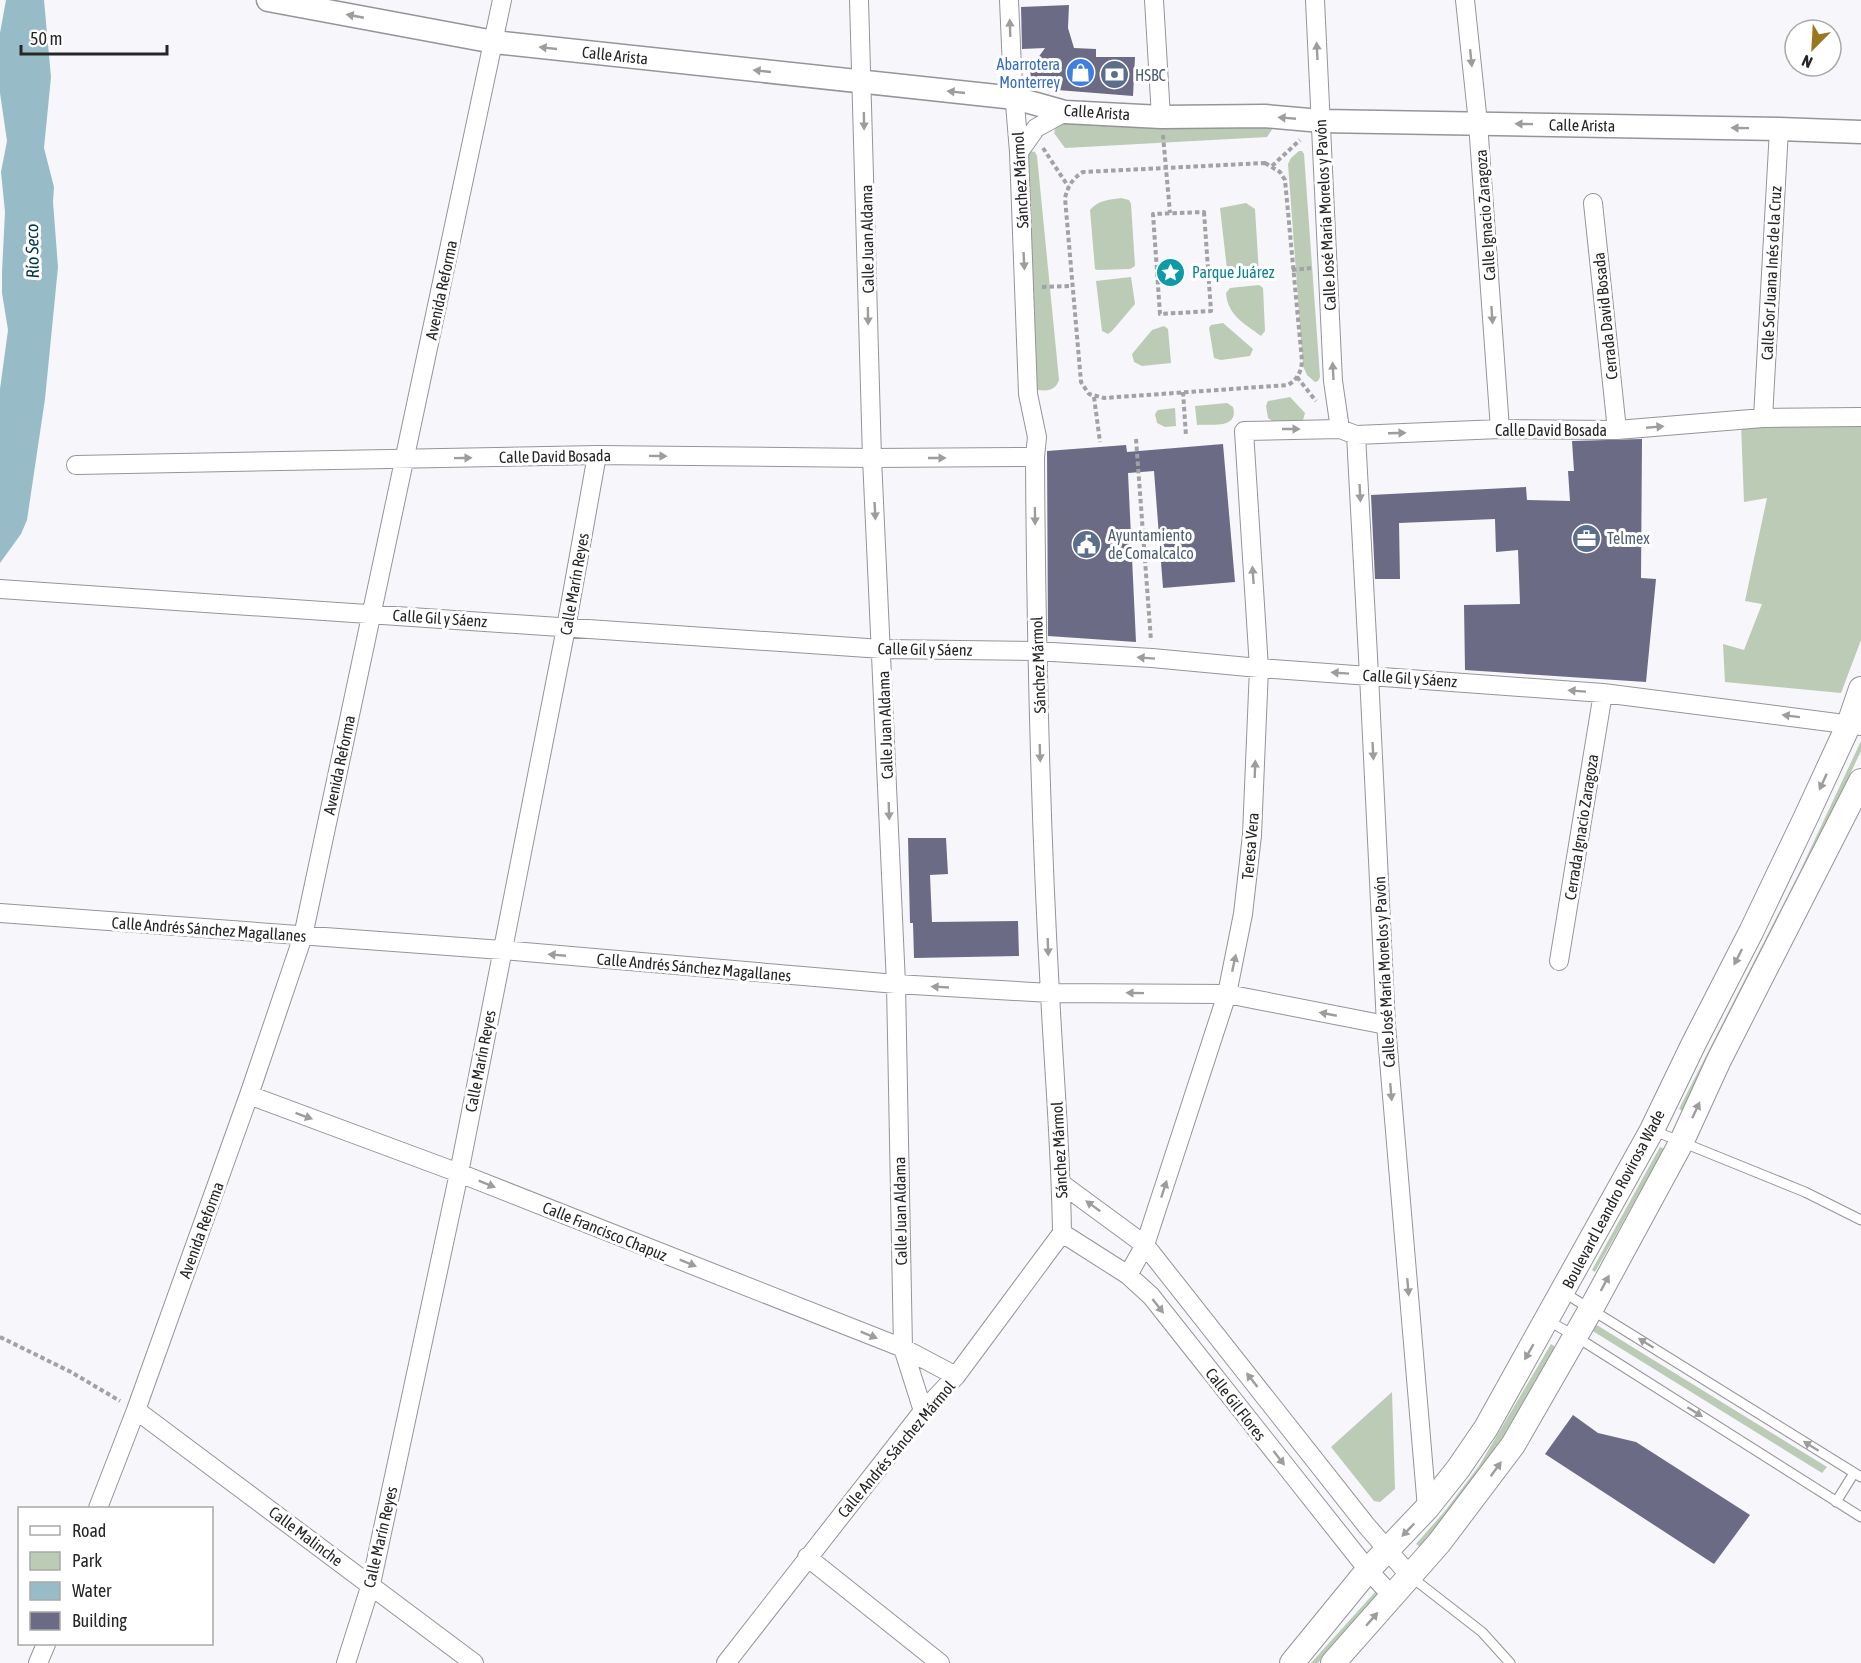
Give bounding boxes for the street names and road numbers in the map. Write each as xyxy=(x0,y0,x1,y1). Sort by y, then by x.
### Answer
street label: Calle Arista xyxy=(581,43,649,67)
street label: Calle Arista xyxy=(1063,101,1131,123)
street label: Calle Arista xyxy=(1549,115,1615,135)
street label: Calle José María Morelos y Pavón xyxy=(1311,119,1340,311)
street label: Sánchez Mármol xyxy=(1008,130,1032,229)
street label: Calle Ignacio Zaragoza xyxy=(1471,149,1500,281)
street label: Calle Juan Aldama xyxy=(857,185,877,293)
street label: Calle Sor Juana Inés de la Cruz xyxy=(1757,185,1785,361)
street label: Avenida Reforma xyxy=(422,239,460,341)
street label: Cerrada David Bosada xyxy=(1589,251,1621,381)
street label: Calle David Bosada xyxy=(1495,421,1607,439)
street label: Calle David Bosada xyxy=(499,446,611,466)
street label: Calle Marín Reyes xyxy=(556,531,593,637)
street label: Calle Gil y Sáenz xyxy=(392,606,488,631)
street label: Sánchez Mármol xyxy=(1027,615,1049,714)
street label: Calle Gil y Sáenz xyxy=(877,639,973,660)
street label: Calle Gil y Sáenz xyxy=(1362,666,1458,691)
street label: Calle Juan Aldama xyxy=(874,670,896,780)
street label: Avenida Reforma xyxy=(320,714,358,816)
street label: Cerrada Ignacio Zaragoza xyxy=(1561,753,1602,901)
street label: Teresa Vera xyxy=(1238,812,1262,880)
street label: Calle José María Morelos y Pavón xyxy=(1370,876,1399,1068)
street label: Calle Andrés Sánchez Magallanes xyxy=(111,913,307,946)
street label: Calle Andrés Sánchez Magallanes xyxy=(596,950,792,985)
street label: Calle Marín Reyes xyxy=(461,1008,500,1114)
street label: Sánchez Mármol xyxy=(1047,1100,1071,1199)
street label: Boulevard Leandro Rovirosa Wade xyxy=(1558,1107,1668,1291)
street label: Calle Juan Aldama xyxy=(890,1157,910,1265)
street label: Avenida Reforma xyxy=(175,1179,227,1281)
street label: Calle Francisco Chapuz xyxy=(540,1198,670,1265)
street label: Calle Gil Flores xyxy=(1202,1364,1270,1444)
street label: Calle Andrés Sánchez Mármol xyxy=(834,1377,959,1521)
street label: Calle Marín Reyes xyxy=(360,1484,401,1590)
street label: Calle Malinche xyxy=(266,1503,346,1569)

